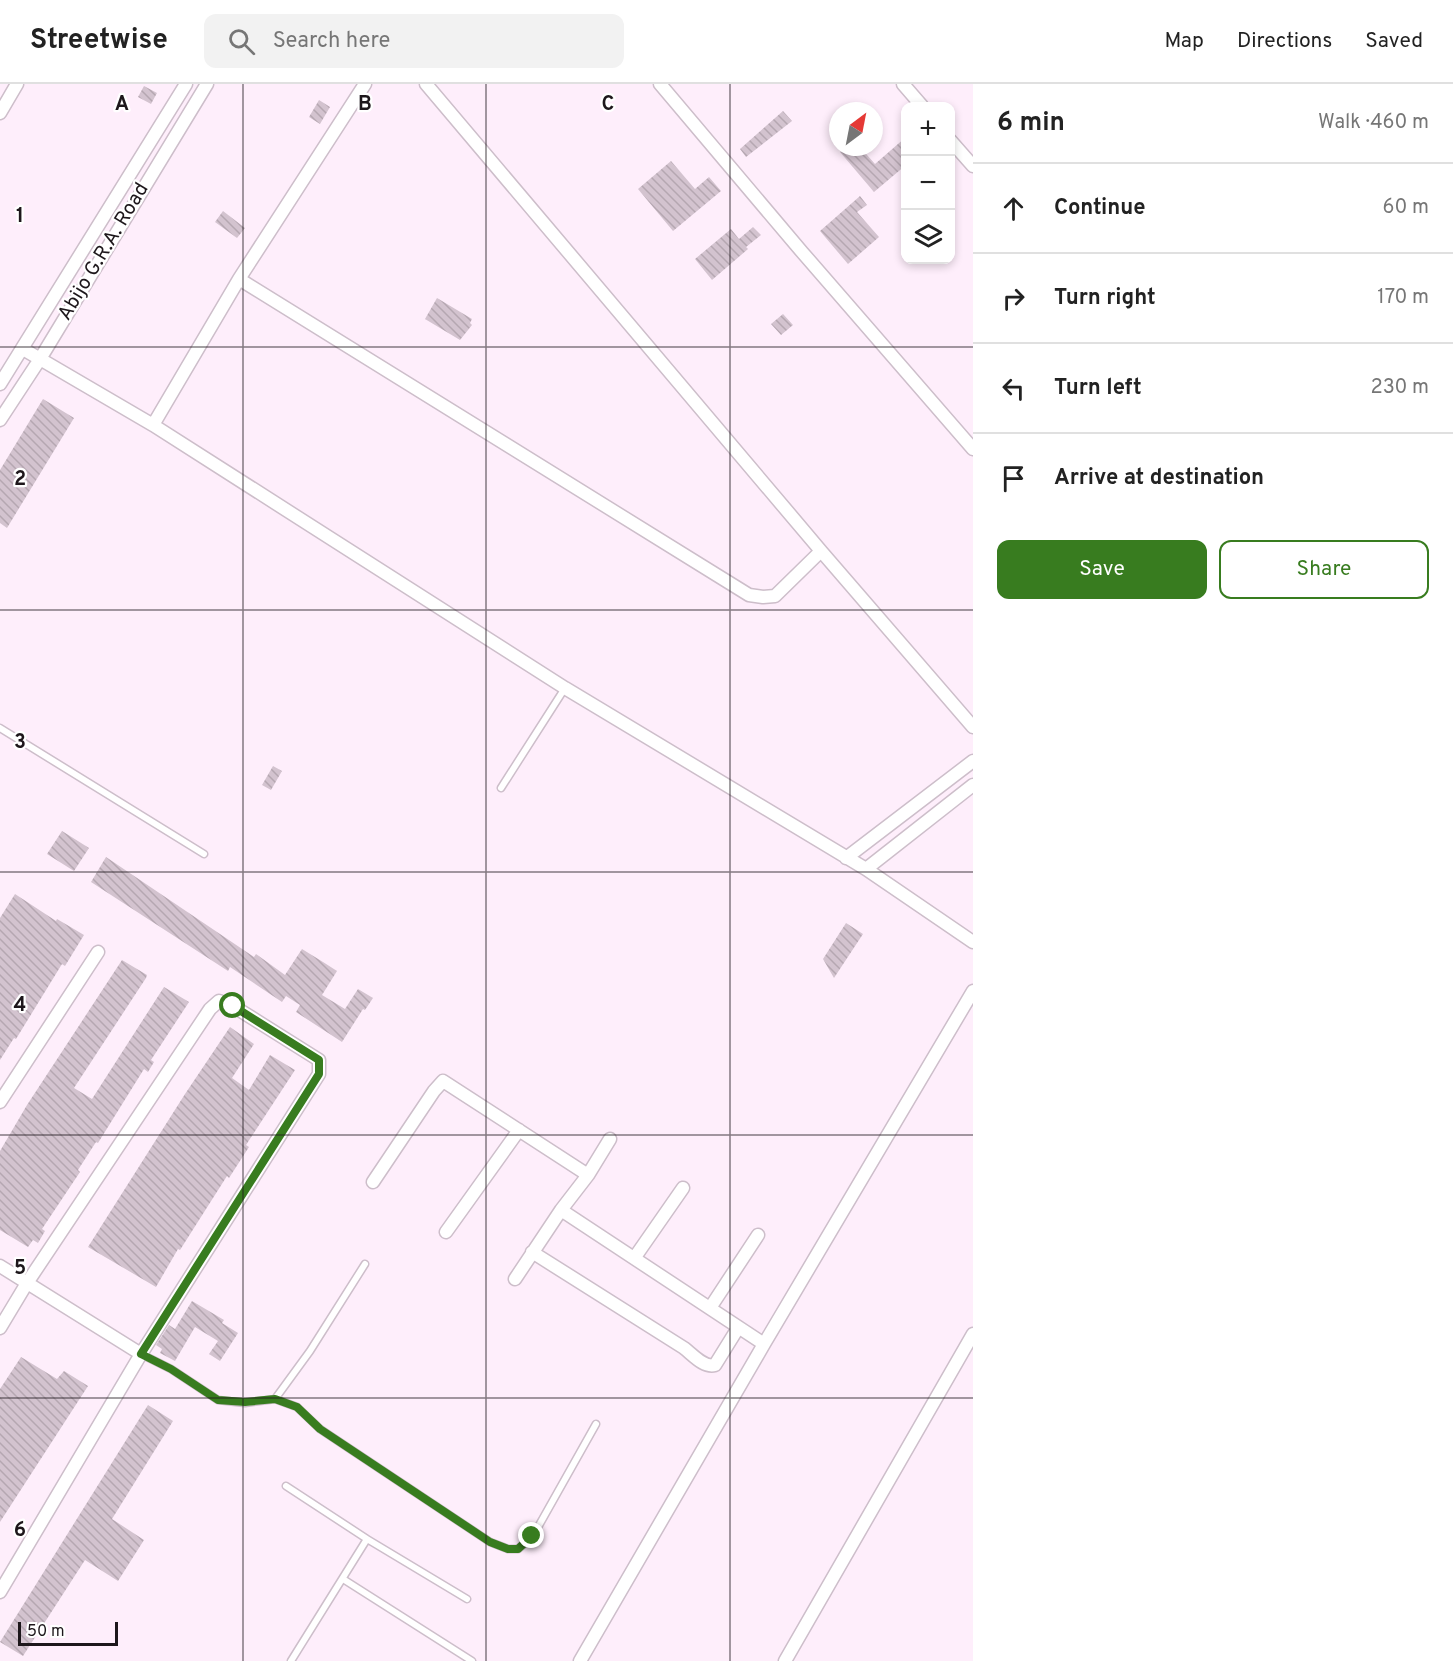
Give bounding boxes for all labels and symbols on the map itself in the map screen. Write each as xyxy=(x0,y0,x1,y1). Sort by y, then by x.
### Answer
text: A xyxy=(115,92,129,118)
text: B xyxy=(358,92,372,118)
text: C xyxy=(602,92,614,118)
north arrow xyxy=(829,102,883,156)
street label: Abijo G.R.A. Road xyxy=(53,178,155,326)
text: 1 xyxy=(16,204,24,230)
text: 2 xyxy=(14,467,26,493)
text: 3 xyxy=(14,730,26,756)
route start xyxy=(219,992,245,1018)
text: 4 xyxy=(14,993,26,1019)
text: 5 xyxy=(14,1256,26,1282)
text: 6 xyxy=(14,1518,26,1544)
route end xyxy=(518,1522,544,1548)
scale bar xyxy=(18,1619,118,1646)

